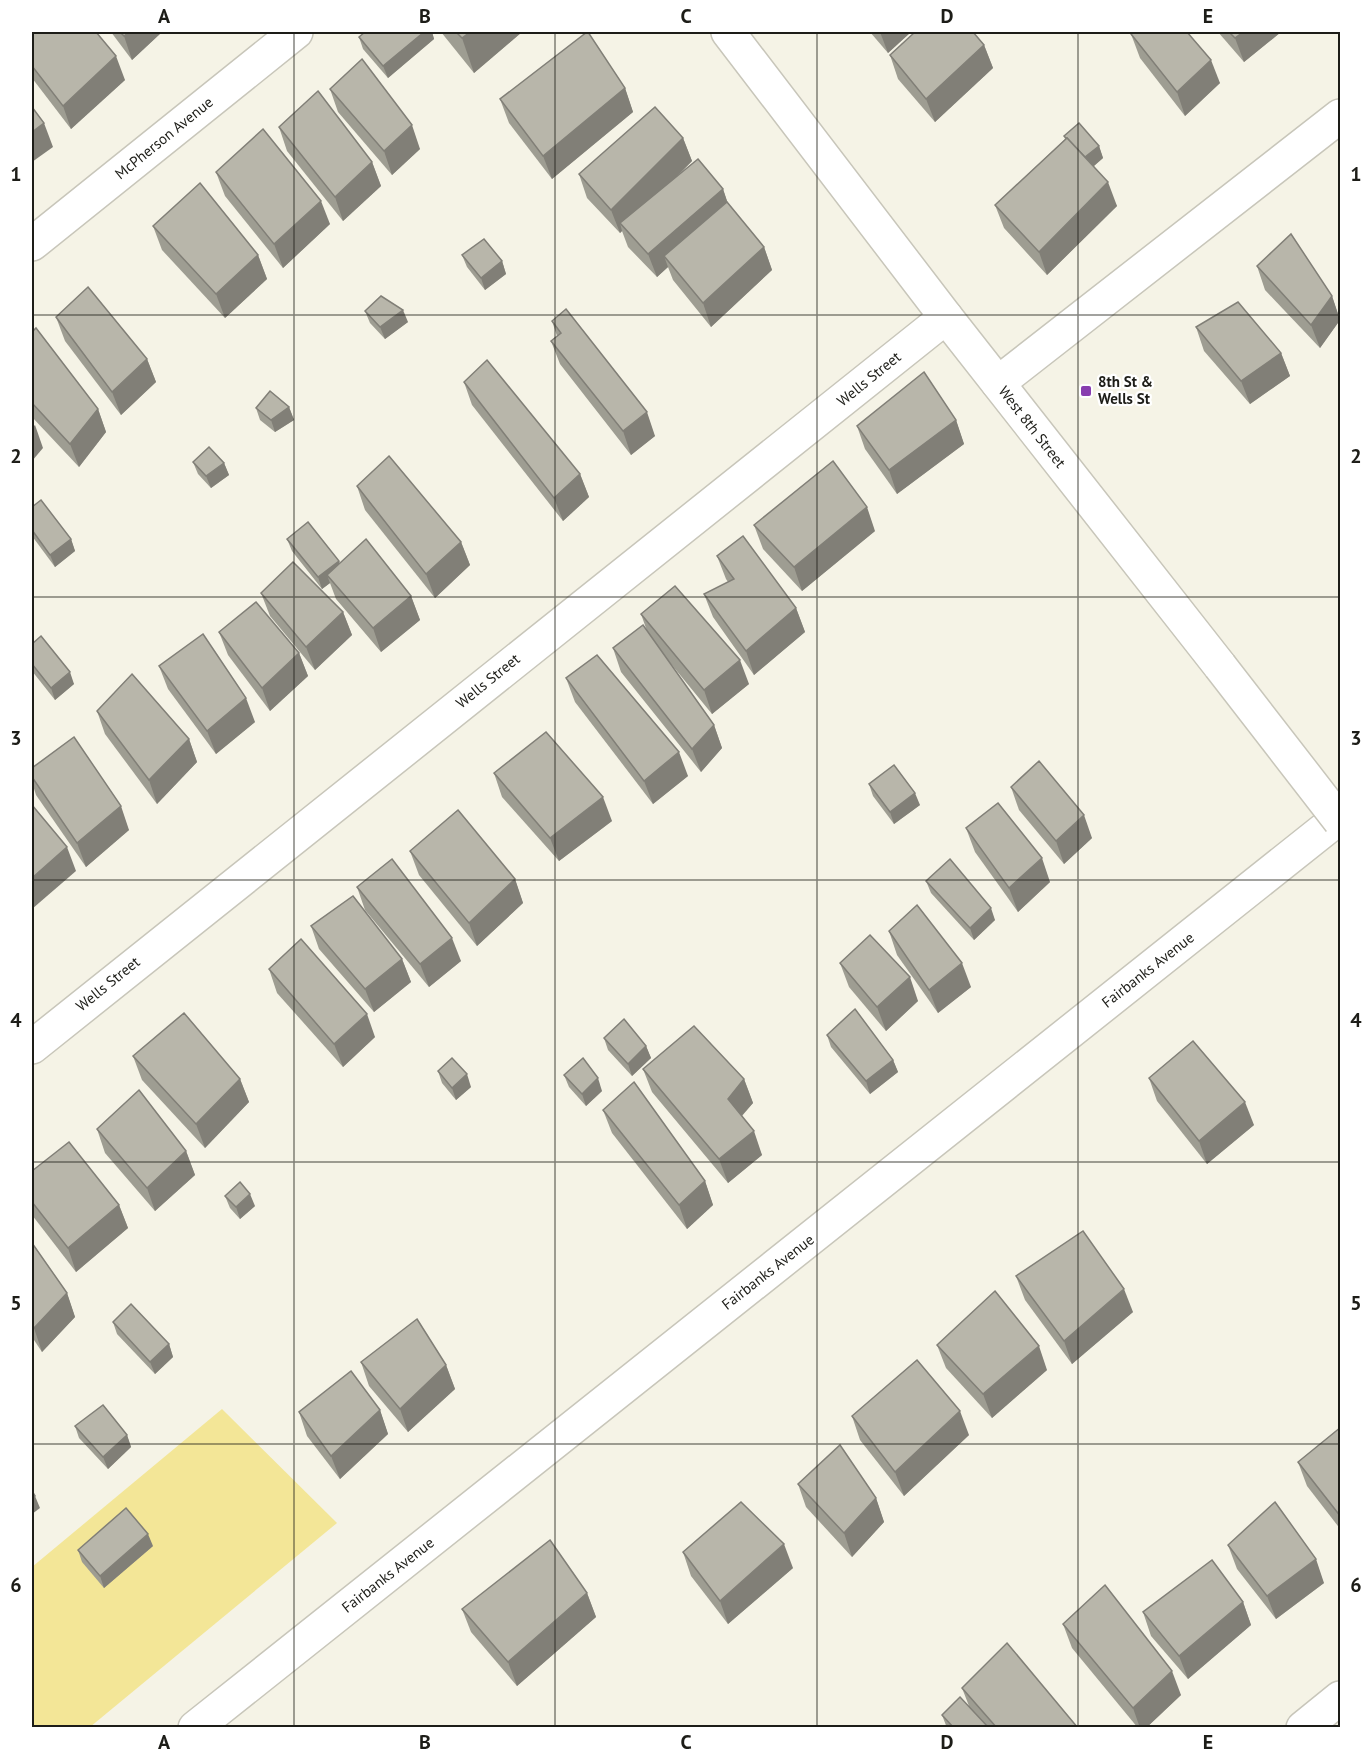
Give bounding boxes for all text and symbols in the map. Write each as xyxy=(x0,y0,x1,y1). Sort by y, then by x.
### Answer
text: A xyxy=(158,3,171,29)
text: B xyxy=(419,3,431,29)
text: C xyxy=(680,3,692,29)
text: D xyxy=(941,3,954,29)
text: E xyxy=(1203,3,1213,29)
street label: McPherson Avenue xyxy=(111,92,217,183)
text: 1 xyxy=(10,161,22,187)
text: 1 xyxy=(1350,161,1362,187)
street label: Wells Street xyxy=(833,347,905,410)
place label: 8th St & Wells St xyxy=(1098,372,1153,408)
street label: West 8th Street xyxy=(995,382,1070,471)
marker: 8th St & Wells St xyxy=(1079,384,1093,398)
text: 2 xyxy=(10,443,22,469)
text: 2 xyxy=(1350,443,1362,469)
street label: Wells Street xyxy=(452,649,524,712)
text: 3 xyxy=(10,725,22,751)
text: 3 xyxy=(1350,725,1362,751)
street label: Fairbanks Avenue xyxy=(1098,928,1198,1012)
street label: Wells Street xyxy=(72,952,144,1015)
text: 4 xyxy=(10,1007,22,1033)
text: 4 xyxy=(1350,1007,1362,1033)
street label: Fairbanks Avenue xyxy=(718,1230,818,1314)
text: 5 xyxy=(10,1290,22,1316)
text: 5 xyxy=(1350,1290,1362,1316)
street label: Fairbanks Avenue xyxy=(338,1533,438,1617)
text: 6 xyxy=(10,1572,22,1598)
text: 6 xyxy=(1350,1572,1362,1598)
text: A xyxy=(158,1729,171,1755)
text: B xyxy=(419,1729,431,1755)
text: C xyxy=(680,1729,692,1755)
text: D xyxy=(941,1729,954,1755)
text: E xyxy=(1203,1729,1213,1755)

